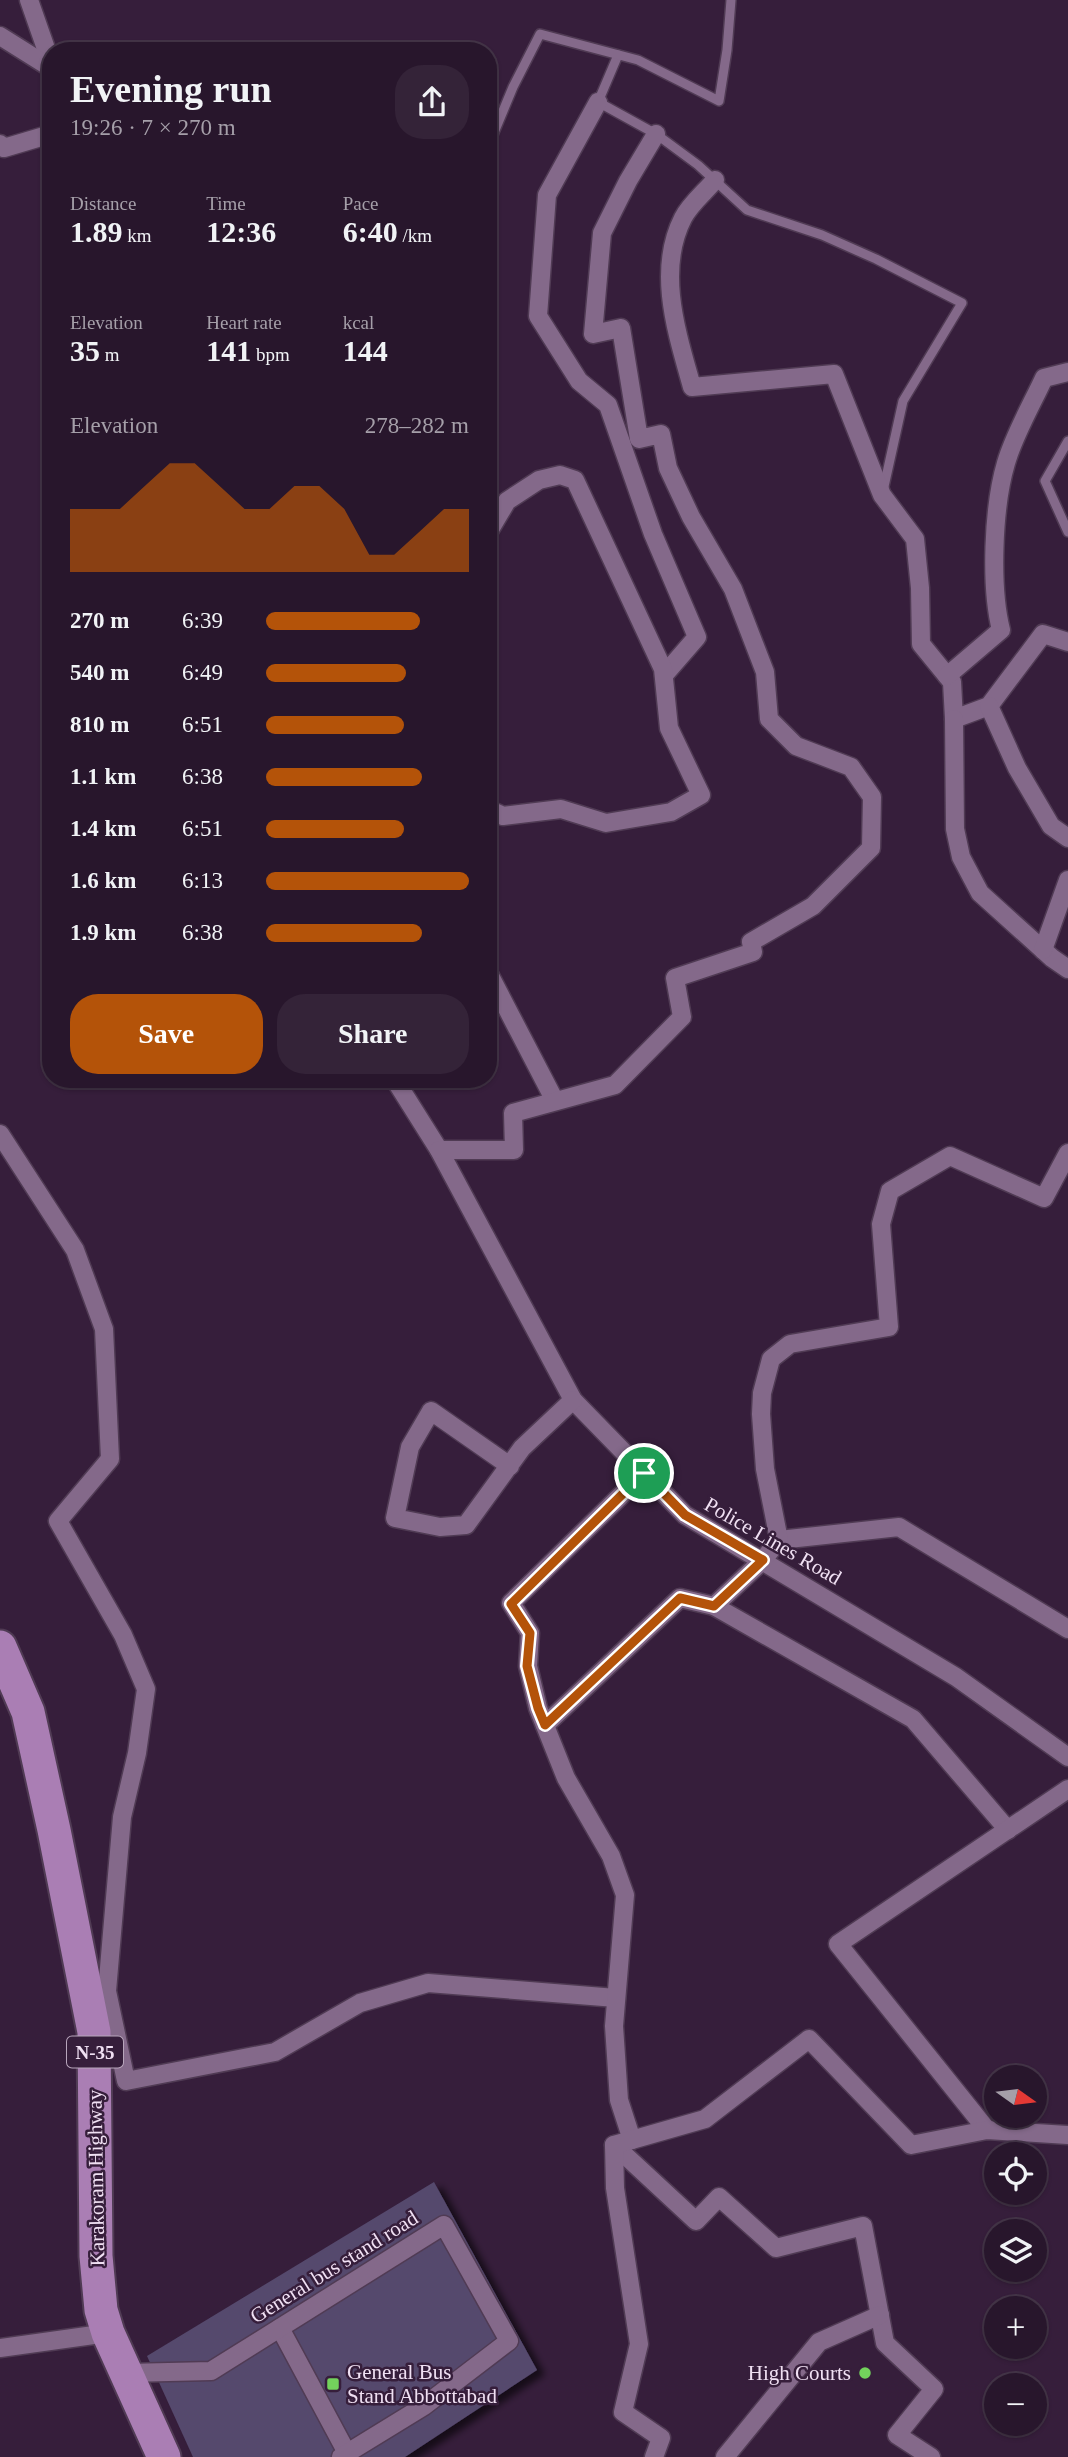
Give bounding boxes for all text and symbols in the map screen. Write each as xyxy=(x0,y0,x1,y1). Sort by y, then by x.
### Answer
button: share xyxy=(395,65,469,139)
text: Evening run xyxy=(70,68,272,110)
text: 19:26 · 7 × 270 m xyxy=(70,115,236,140)
text: Distance xyxy=(70,193,136,214)
text: Time xyxy=(206,193,246,214)
text: Pace xyxy=(343,193,379,214)
text: 1.89 xyxy=(70,215,123,248)
text: 12:36 xyxy=(206,215,276,248)
text: 6:40 xyxy=(343,215,398,248)
text: km xyxy=(123,225,152,246)
text: /km xyxy=(398,225,432,246)
text: Elevation xyxy=(70,312,143,333)
text: Heart rate xyxy=(206,312,282,333)
text: kcal xyxy=(343,312,374,333)
text: 35 xyxy=(70,334,100,367)
text: 141 xyxy=(206,334,251,367)
text: 144 xyxy=(343,334,388,367)
text: m xyxy=(100,344,120,365)
text: bpm xyxy=(251,344,290,365)
text: Elevation xyxy=(70,413,158,438)
text: 278–282 m xyxy=(365,413,469,438)
text: 270 m xyxy=(70,608,129,633)
text: 6:39 xyxy=(182,608,223,633)
text: 540 m xyxy=(70,660,129,685)
text: 6:49 xyxy=(182,660,223,685)
text: 810 m xyxy=(70,712,129,737)
text: 6:51 xyxy=(182,712,223,737)
text: 1.1 km xyxy=(70,764,136,789)
text: 6:38 xyxy=(182,764,223,789)
text: 1.4 km xyxy=(70,816,136,841)
text: 6:51 xyxy=(182,816,223,841)
text: 1.6 km xyxy=(70,868,136,893)
text: 6:13 xyxy=(182,868,223,893)
text: 1.9 km xyxy=(70,920,136,945)
text: 6:38 xyxy=(182,920,223,945)
button: Save xyxy=(70,994,263,1074)
button: Share xyxy=(277,994,469,1074)
pin xyxy=(614,1443,674,1503)
icon: arrive xyxy=(625,1454,663,1492)
street label: Police Lines Road xyxy=(700,1492,846,1590)
road number: N-35 xyxy=(67,2036,123,2068)
north arrow xyxy=(984,2065,1046,2128)
map controls xyxy=(984,2065,1047,2436)
street label: Karakoram Highway xyxy=(82,2089,110,2267)
button: locate xyxy=(984,2142,1047,2205)
street label: General bus stand road xyxy=(246,2205,423,2328)
button: layers xyxy=(984,2219,1047,2282)
button: + xyxy=(984,2296,1047,2359)
place label: General Bus Stand Abbottabad xyxy=(347,2360,497,2408)
place label: High Courts xyxy=(748,2361,851,2385)
marker: High Courts xyxy=(857,2365,873,2381)
button: − xyxy=(984,2373,1047,2436)
marker: General Bus Stand Abbottabad xyxy=(325,2376,341,2392)

